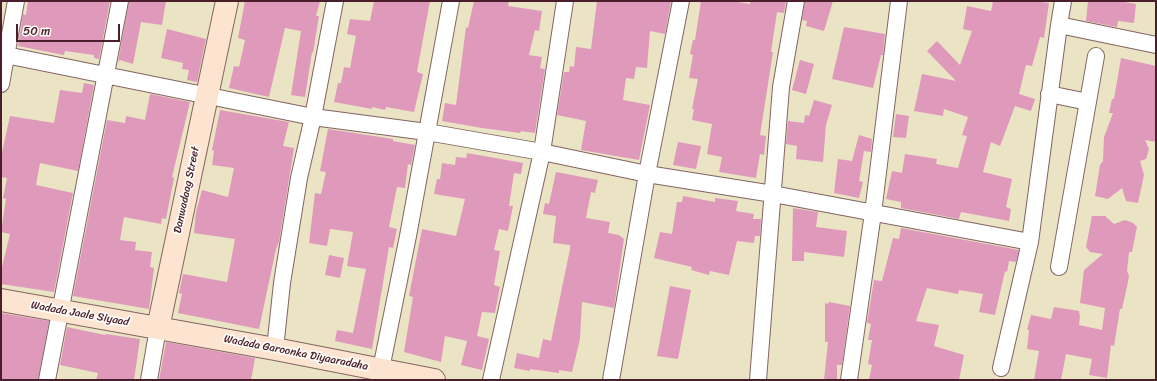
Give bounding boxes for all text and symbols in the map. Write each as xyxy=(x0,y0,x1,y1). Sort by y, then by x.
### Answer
scale bar xyxy=(18,16,122,42)
text: 50 m xyxy=(23,20,50,42)
street label: Danwadaag Street xyxy=(171,145,203,235)
street label: Wadada Jaale Siyaad xyxy=(30,299,130,329)
street label: Wadada Garoonka Diyaaradaha xyxy=(223,333,369,373)

